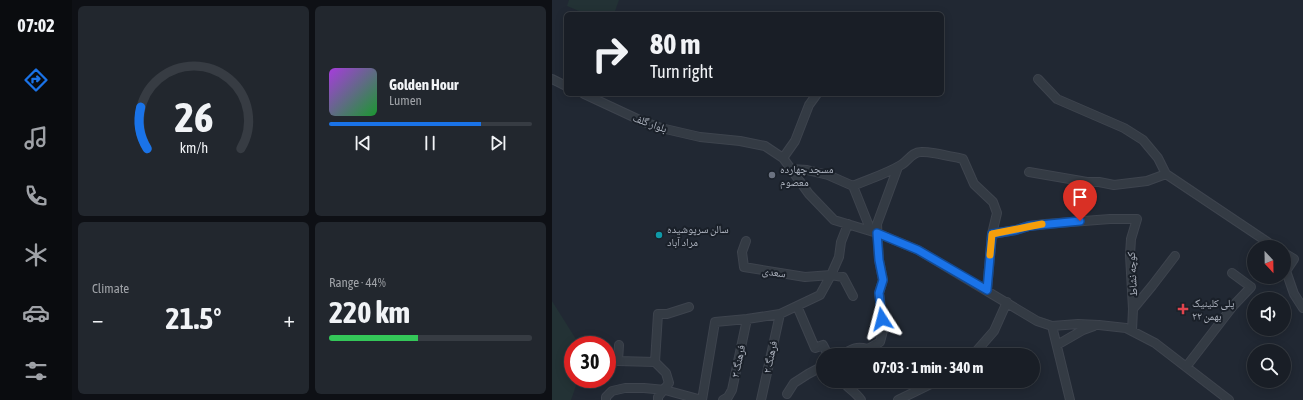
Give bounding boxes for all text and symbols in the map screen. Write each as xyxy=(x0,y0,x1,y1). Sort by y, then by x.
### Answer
text: 07:02 xyxy=(17,15,55,36)
icon: right xyxy=(584,28,636,80)
text: 80 m xyxy=(650,28,700,60)
text: Turn right xyxy=(650,61,713,82)
icon: directions xyxy=(22,66,50,94)
text: Golden Hour xyxy=(389,76,459,93)
text: 26 xyxy=(174,93,213,141)
text: Lumen xyxy=(389,93,422,108)
street label: بلوار گلف xyxy=(631,111,669,135)
icon: music xyxy=(22,124,50,152)
icon: previous xyxy=(352,132,374,154)
icon: pause xyxy=(419,132,441,154)
icon: next xyxy=(487,132,509,154)
text: km/h xyxy=(179,140,208,156)
place label: مسجد چهارده معصوم xyxy=(780,163,834,189)
marker: مسجد چهارده معصوم xyxy=(767,170,777,180)
pin xyxy=(1063,180,1097,221)
icon: phone xyxy=(22,182,50,210)
icon: arrive xyxy=(1069,186,1091,208)
place label: سالن سرپوشیده مراد آباد xyxy=(667,223,729,248)
marker: سالن سرپوشیده مراد آباد xyxy=(654,230,664,240)
north arrow xyxy=(1247,240,1291,284)
map controls xyxy=(1247,240,1291,388)
icon: climate xyxy=(22,241,50,269)
street label: کوچه نشاط xyxy=(1125,251,1140,297)
street label: سعدی xyxy=(761,264,787,281)
text: Range · 44% xyxy=(329,275,386,290)
text: Climate xyxy=(92,281,129,296)
button: sound xyxy=(1247,292,1291,336)
text: 220 km xyxy=(329,295,410,329)
place label: پلی کلینیک ۲۲ بهمن xyxy=(1192,297,1235,323)
position arrow xyxy=(861,298,903,340)
icon: car xyxy=(22,299,50,327)
text: 21.5° xyxy=(166,301,221,335)
marker: پلی کلینیک ۲۲ بهمن xyxy=(1177,303,1189,315)
text: − xyxy=(92,306,103,332)
text: + xyxy=(284,306,295,332)
speed limit sign: 30 xyxy=(564,336,616,388)
street label: فرهنگ ۲ xyxy=(761,339,779,374)
street label: فرهنگ ۳ xyxy=(729,343,747,378)
button: search xyxy=(1247,344,1291,388)
icon: filters xyxy=(22,357,50,385)
text: 07:03 · 1 min · 340 m xyxy=(873,359,983,376)

